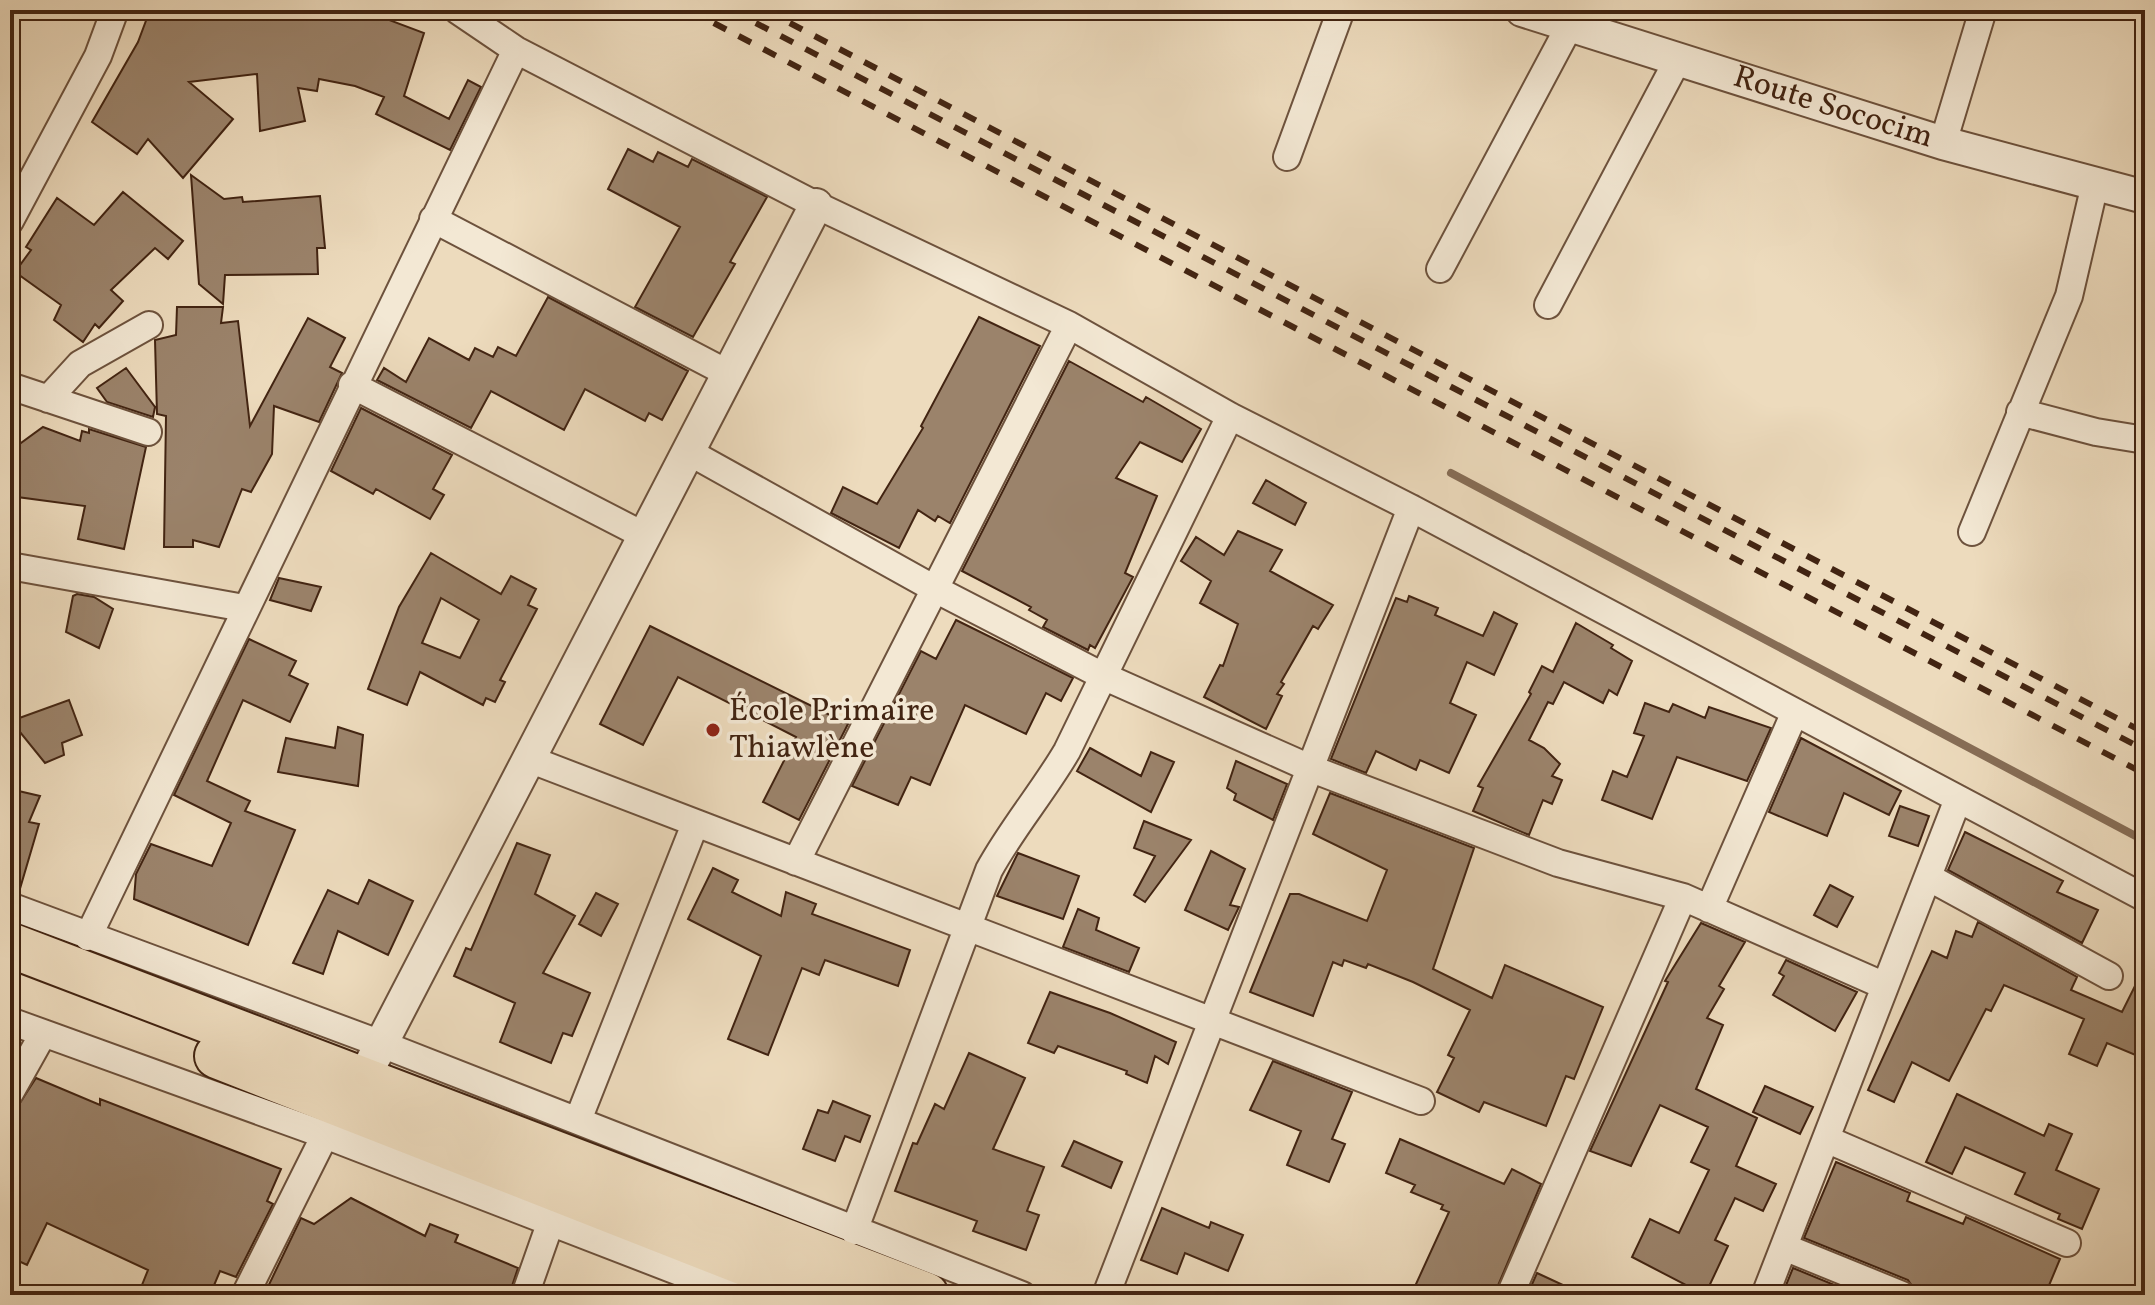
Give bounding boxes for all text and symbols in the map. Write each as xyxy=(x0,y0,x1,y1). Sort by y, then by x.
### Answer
street label: Route Sococim xyxy=(1727,56,1938,160)
place label: École Primaire Thiawlène xyxy=(729,690,934,771)
marker: École Primaire Thiawlène xyxy=(704,721,722,739)

